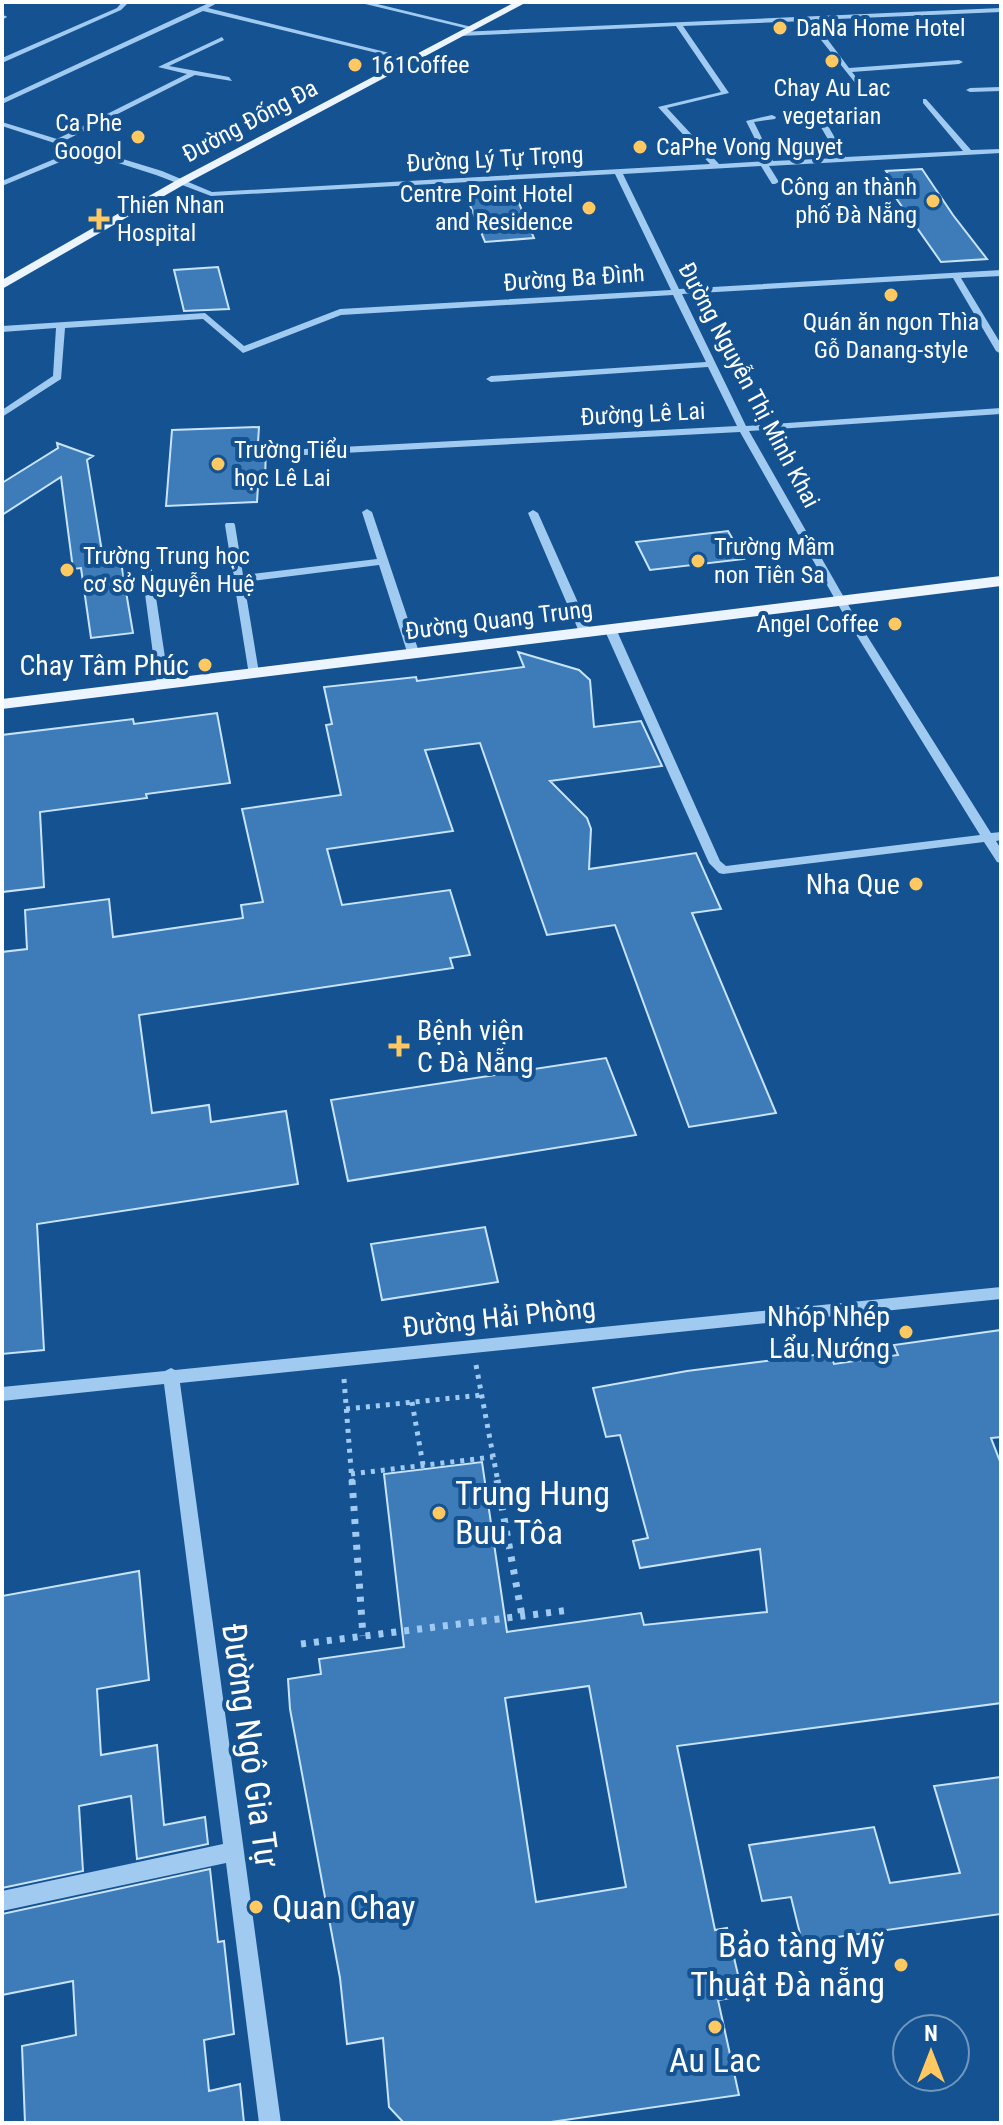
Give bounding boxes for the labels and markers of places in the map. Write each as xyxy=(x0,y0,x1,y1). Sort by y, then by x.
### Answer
place label: DaNa Home Hotel xyxy=(796,14,966,42)
marker: DaNa Home Hotel xyxy=(771,19,789,37)
place label: 161Coffee xyxy=(371,51,470,79)
marker: Chay Au Lac vegetarian xyxy=(823,52,841,70)
marker: 161Coffee xyxy=(346,56,364,74)
place label: Chay Au Lac vegetarian xyxy=(774,74,890,130)
place label: Ca Phe Googol xyxy=(54,109,122,165)
marker: Ca Phe Googol xyxy=(129,128,147,146)
place label: CaPhe Vong Nguyet xyxy=(656,133,843,161)
marker: CaPhe Vong Nguyet xyxy=(631,138,649,156)
place label: Công an thành phố Đà Nẵng xyxy=(780,173,917,229)
place label: Centre Point Hotel and Residence xyxy=(400,180,573,236)
place label: Thien Nhan Hospital xyxy=(117,191,225,247)
marker: Công an thành phố Đà Nẵng xyxy=(924,192,942,210)
marker: Centre Point Hotel and Residence xyxy=(580,199,598,217)
marker: Thien Nhan Hospital xyxy=(88,208,110,230)
marker: Quán ăn ngon Thìa Gỗ Danang-style xyxy=(882,286,900,304)
place label: Quán ăn ngon Thìa Gỗ Danang-style xyxy=(803,308,979,364)
place label: Trường Tiểu học Lê Lai xyxy=(234,436,348,492)
marker: Trường Tiểu học Lê Lai xyxy=(209,455,227,473)
place label: Trường Mầm non Tiên Sa xyxy=(714,533,835,589)
place label: Trường Trung học cơ sở Nguyễn Huệ xyxy=(83,542,254,598)
marker: Trường Mầm non Tiên Sa xyxy=(689,552,707,570)
marker: Trường Trung học cơ sở Nguyễn Huệ xyxy=(58,561,76,579)
place label: Angel Coffee xyxy=(756,610,879,638)
marker: Angel Coffee xyxy=(886,615,904,633)
place label: Chay Tâm Phúc xyxy=(19,649,189,682)
marker: Chay Tâm Phúc xyxy=(196,656,214,674)
place label: Nha Que xyxy=(806,868,900,901)
marker: Nha Que xyxy=(907,875,925,893)
place label: Bệnh viện C Đà Nẵng xyxy=(417,1014,534,1079)
marker: Bệnh viện C Đà Nẵng xyxy=(388,1035,410,1057)
place label: Nhóp Nhép Lẩu Nướng xyxy=(767,1300,890,1365)
marker: Nhóp Nhép Lẩu Nướng xyxy=(897,1323,915,1341)
place label: Trung Hung Buu Tôa xyxy=(455,1473,610,1552)
marker: Trung Hung Buu Tôa xyxy=(430,1504,448,1522)
place label: Quan Chay xyxy=(272,1887,415,1927)
marker: Quan Chay xyxy=(247,1898,265,1916)
place label: Bảo tàng Mỹ Thuật Đà nẵng xyxy=(690,1925,885,2004)
marker: Bảo tàng Mỹ Thuật Đà nẵng xyxy=(892,1956,910,1974)
marker: Au Lac xyxy=(706,2018,724,2036)
place label: Au Lac xyxy=(669,2040,761,2080)

